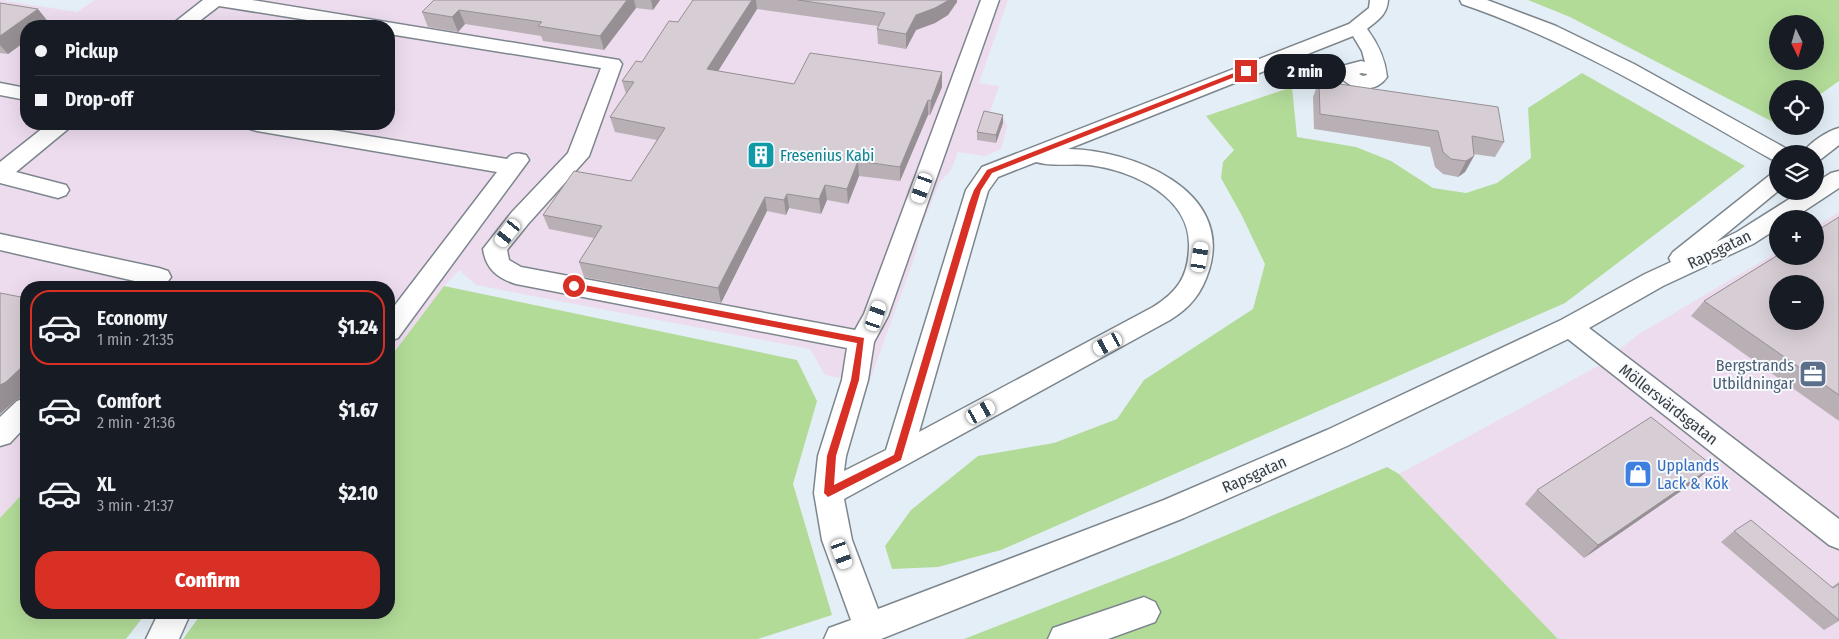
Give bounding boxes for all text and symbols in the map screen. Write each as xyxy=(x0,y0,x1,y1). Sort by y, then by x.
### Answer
north arrow xyxy=(1769,15,1824,70)
map controls xyxy=(1769,15,1824,330)
text: Pickup xyxy=(65,40,118,63)
callout: 2 min xyxy=(1264,54,1346,88)
route end xyxy=(1235,60,1257,82)
text: 2 min xyxy=(1287,62,1323,81)
button: locate xyxy=(1769,80,1824,135)
text: Drop-off xyxy=(65,88,133,111)
building icon: Fresenius Kabi xyxy=(746,140,776,170)
button: layers xyxy=(1769,145,1824,200)
place label: Fresenius Kabi xyxy=(780,146,874,165)
car xyxy=(909,171,934,205)
button: + xyxy=(1769,210,1824,265)
car xyxy=(492,217,523,249)
street label: Rapsgatan xyxy=(1684,226,1754,273)
car xyxy=(1190,241,1209,273)
route start xyxy=(563,275,585,297)
button: − xyxy=(1769,275,1824,330)
car xyxy=(864,299,887,333)
icon: car xyxy=(37,305,82,350)
text: Economy xyxy=(97,307,167,330)
text: $1.24 xyxy=(338,316,378,339)
text: 1 min · 21:35 xyxy=(97,330,174,349)
car xyxy=(1091,330,1124,358)
place label: Bergstrands Utbildningar xyxy=(1713,356,1794,393)
office icon: Bergstrands Utbildningar xyxy=(1798,359,1828,389)
street label: Möllersvärdsgatan xyxy=(1616,360,1722,449)
icon: car xyxy=(37,388,82,433)
text: Comfort xyxy=(97,390,161,413)
car xyxy=(964,398,997,426)
text: $1.67 xyxy=(339,399,378,422)
text: 2 min · 21:36 xyxy=(97,413,175,432)
street label: Rapsgatan xyxy=(1219,452,1289,497)
place label: Upplands Lack & Kök xyxy=(1657,456,1729,493)
shop icon: Upplands Lack & Kök xyxy=(1623,459,1653,489)
icon: car xyxy=(37,471,82,516)
text: XL xyxy=(97,473,116,496)
text: $2.10 xyxy=(338,482,378,505)
text: 3 min · 21:37 xyxy=(97,496,174,515)
car xyxy=(829,537,854,571)
button: Confirm xyxy=(35,551,380,609)

